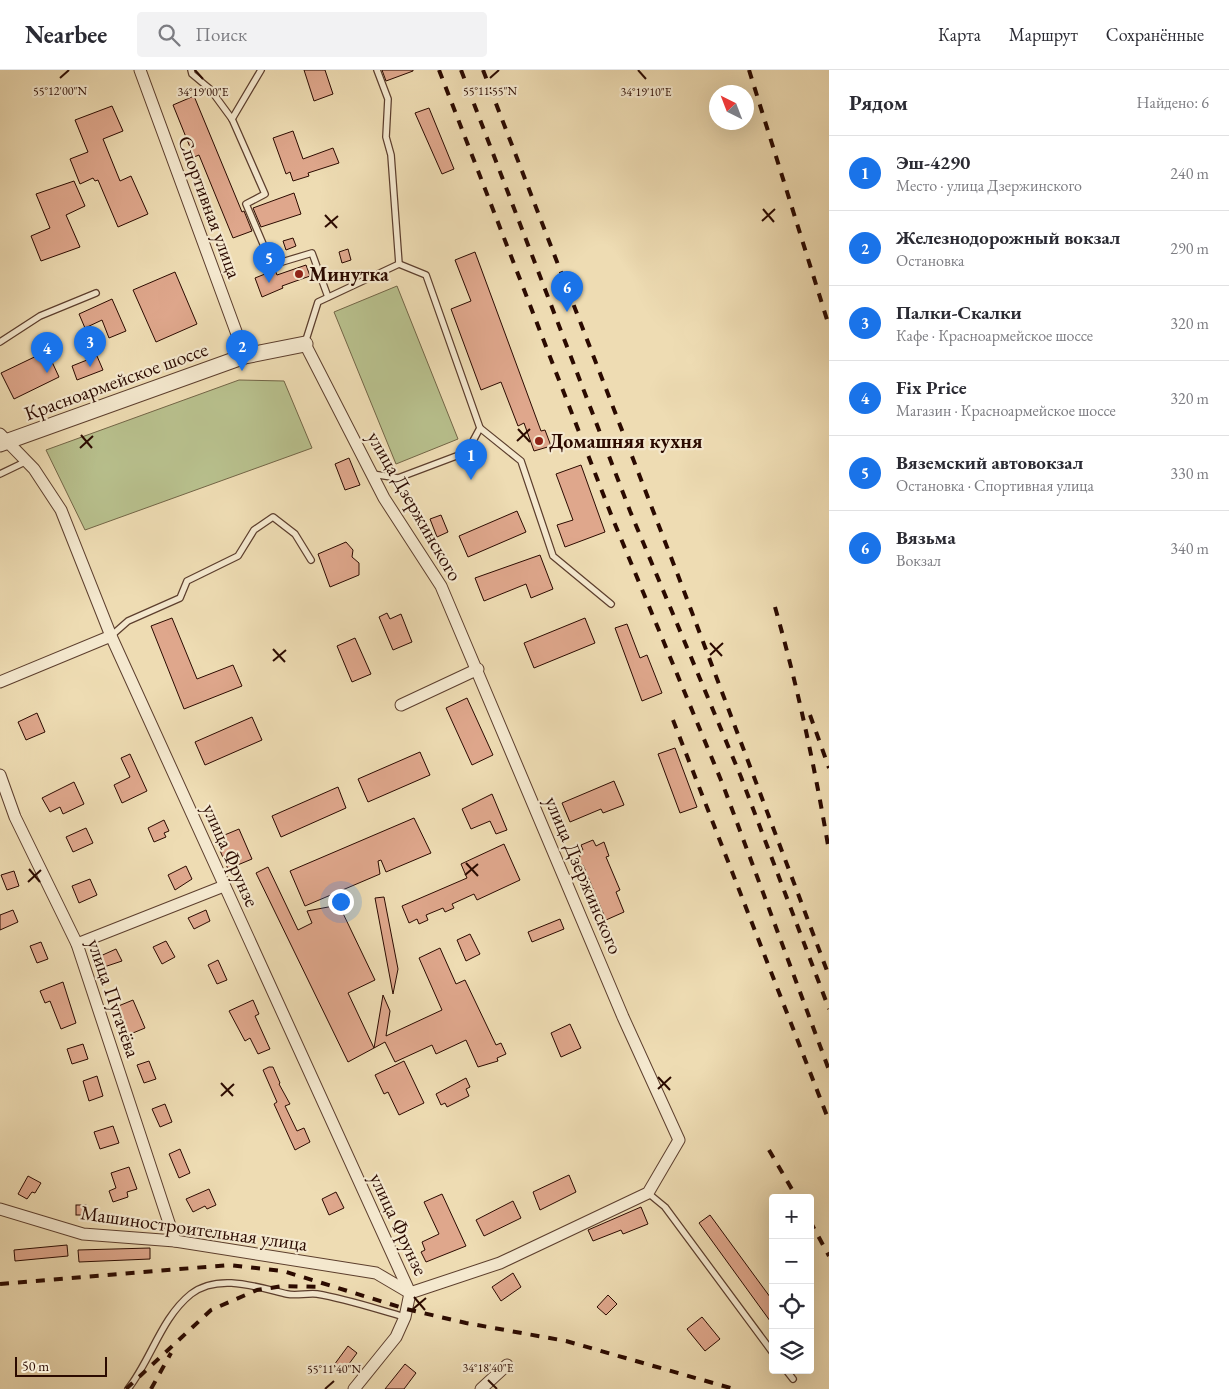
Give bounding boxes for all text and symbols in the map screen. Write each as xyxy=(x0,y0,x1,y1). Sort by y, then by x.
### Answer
search box xyxy=(137,12,487,57)
text: Nearbee xyxy=(25,19,107,50)
icon: search xyxy=(155,21,183,49)
text: Поиск xyxy=(195,22,247,47)
text: Карта xyxy=(938,23,981,46)
text: Маршрут xyxy=(1009,23,1078,46)
text: Сохранённые xyxy=(1106,23,1204,46)
text: 55°12'00"N xyxy=(33,83,87,99)
text: 55°11'55"N xyxy=(463,83,517,99)
text: 34°19'00"E xyxy=(177,84,229,100)
text: 34°19'10"E xyxy=(620,84,672,100)
north arrow xyxy=(709,85,754,130)
text: Рядом xyxy=(849,89,908,116)
text: Найдено: 6 xyxy=(1137,92,1209,113)
street label: Спортивная улица xyxy=(172,132,248,282)
text: Эш-4290 xyxy=(896,150,970,175)
text: 1 xyxy=(861,163,869,184)
text: 240 m xyxy=(1170,163,1209,184)
text: Место · улица Дзержинского xyxy=(896,175,1082,196)
text: Железнодорожный вокзал xyxy=(896,225,1120,250)
text: 2 xyxy=(861,238,869,259)
text: 290 m xyxy=(1170,238,1209,259)
pin: 5 xyxy=(253,242,285,283)
text: Остановка xyxy=(896,250,965,271)
place label: Минутка xyxy=(309,261,389,287)
marker: Минутка xyxy=(293,268,305,280)
pin: 6 xyxy=(551,271,583,312)
text: Палки-Скалки xyxy=(896,300,1022,325)
text: 3 xyxy=(861,313,869,334)
text: 320 m xyxy=(1170,313,1209,334)
text: Кафе · Красноармейское шоссе xyxy=(896,325,1093,346)
pin: 3 xyxy=(74,326,106,367)
pin: 2 xyxy=(226,330,258,371)
pin: 4 xyxy=(31,332,63,373)
street label: Красноармейское шоссе xyxy=(21,336,212,426)
text: Fix Price xyxy=(896,375,967,400)
text: 4 xyxy=(861,388,869,409)
text: 320 m xyxy=(1170,388,1209,409)
text: Магазин · Красноармейское шоссе xyxy=(896,400,1116,421)
street label: улица Дзержинского xyxy=(361,426,469,586)
place label: Домашняя кухня xyxy=(549,428,703,454)
marker: Домашняя кухня xyxy=(533,435,545,447)
pin: 1 xyxy=(455,439,487,480)
text: Вяземский автовокзал xyxy=(896,450,1083,475)
text: 5 xyxy=(861,463,869,484)
text: 330 m xyxy=(1170,463,1209,484)
text: Остановка · Спортивная улица xyxy=(896,475,1094,496)
text: Вязьма xyxy=(896,525,956,550)
text: 6 xyxy=(861,538,869,559)
text: 340 m xyxy=(1170,538,1209,559)
text: Вокзал xyxy=(896,550,941,571)
street label: улица Дзержинского xyxy=(539,792,629,958)
street label: улица Фрунзе xyxy=(197,799,265,911)
your location xyxy=(328,889,354,915)
street label: улица Пугачёва xyxy=(82,935,146,1061)
street label: улица Фрунзе xyxy=(364,1168,434,1280)
map controls xyxy=(769,1194,814,1374)
button: + xyxy=(769,1194,814,1239)
street label: Машиностроительная улица xyxy=(79,1199,309,1257)
button: − xyxy=(769,1239,814,1284)
button: locate xyxy=(769,1284,814,1329)
button: layers xyxy=(769,1329,814,1374)
scale bar xyxy=(15,1354,108,1377)
text: 50 m xyxy=(22,1357,49,1375)
text: 34°18'40"E xyxy=(462,1360,514,1376)
text: 55°11'40"N xyxy=(307,1361,361,1377)

